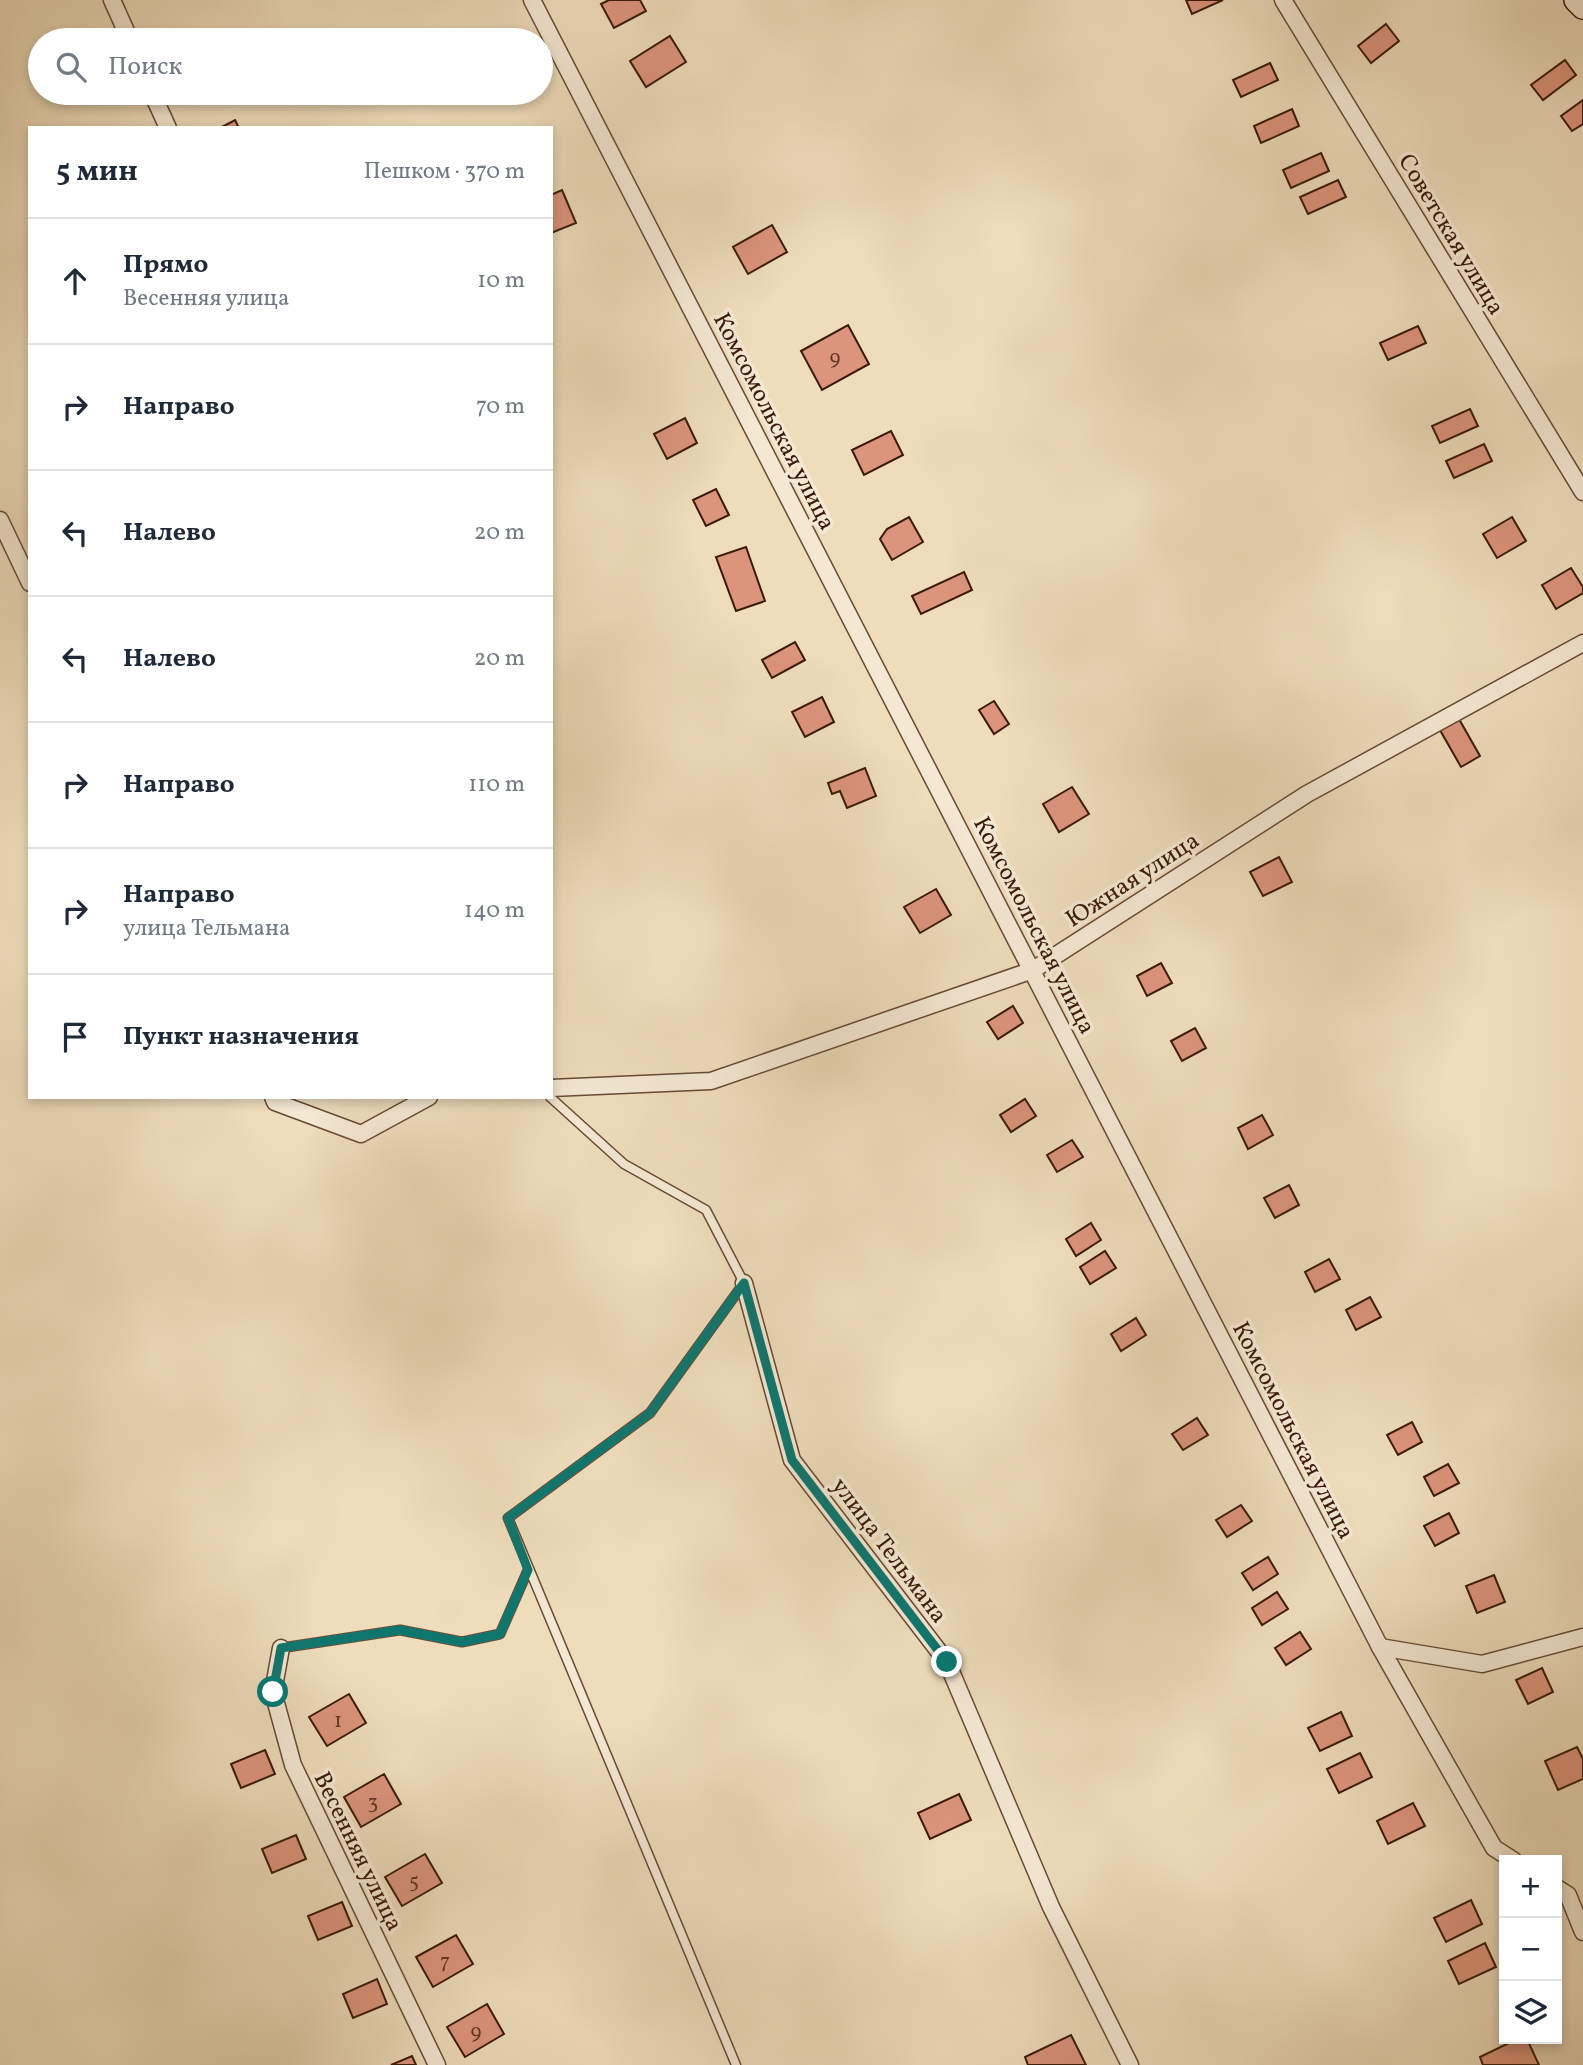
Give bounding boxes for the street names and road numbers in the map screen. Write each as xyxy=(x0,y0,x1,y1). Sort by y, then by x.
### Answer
street label: Советская улица xyxy=(1389,148,1512,322)
street label: Комсомольская улица xyxy=(704,307,843,537)
street label: Комсомольская улица xyxy=(964,811,1103,1041)
street label: Южная улица xyxy=(1060,825,1207,937)
street label: Комсомольская улица xyxy=(1223,1316,1362,1546)
street label: улица Тельмана xyxy=(822,1471,955,1631)
street label: Весенняя улица xyxy=(304,1766,411,1937)

